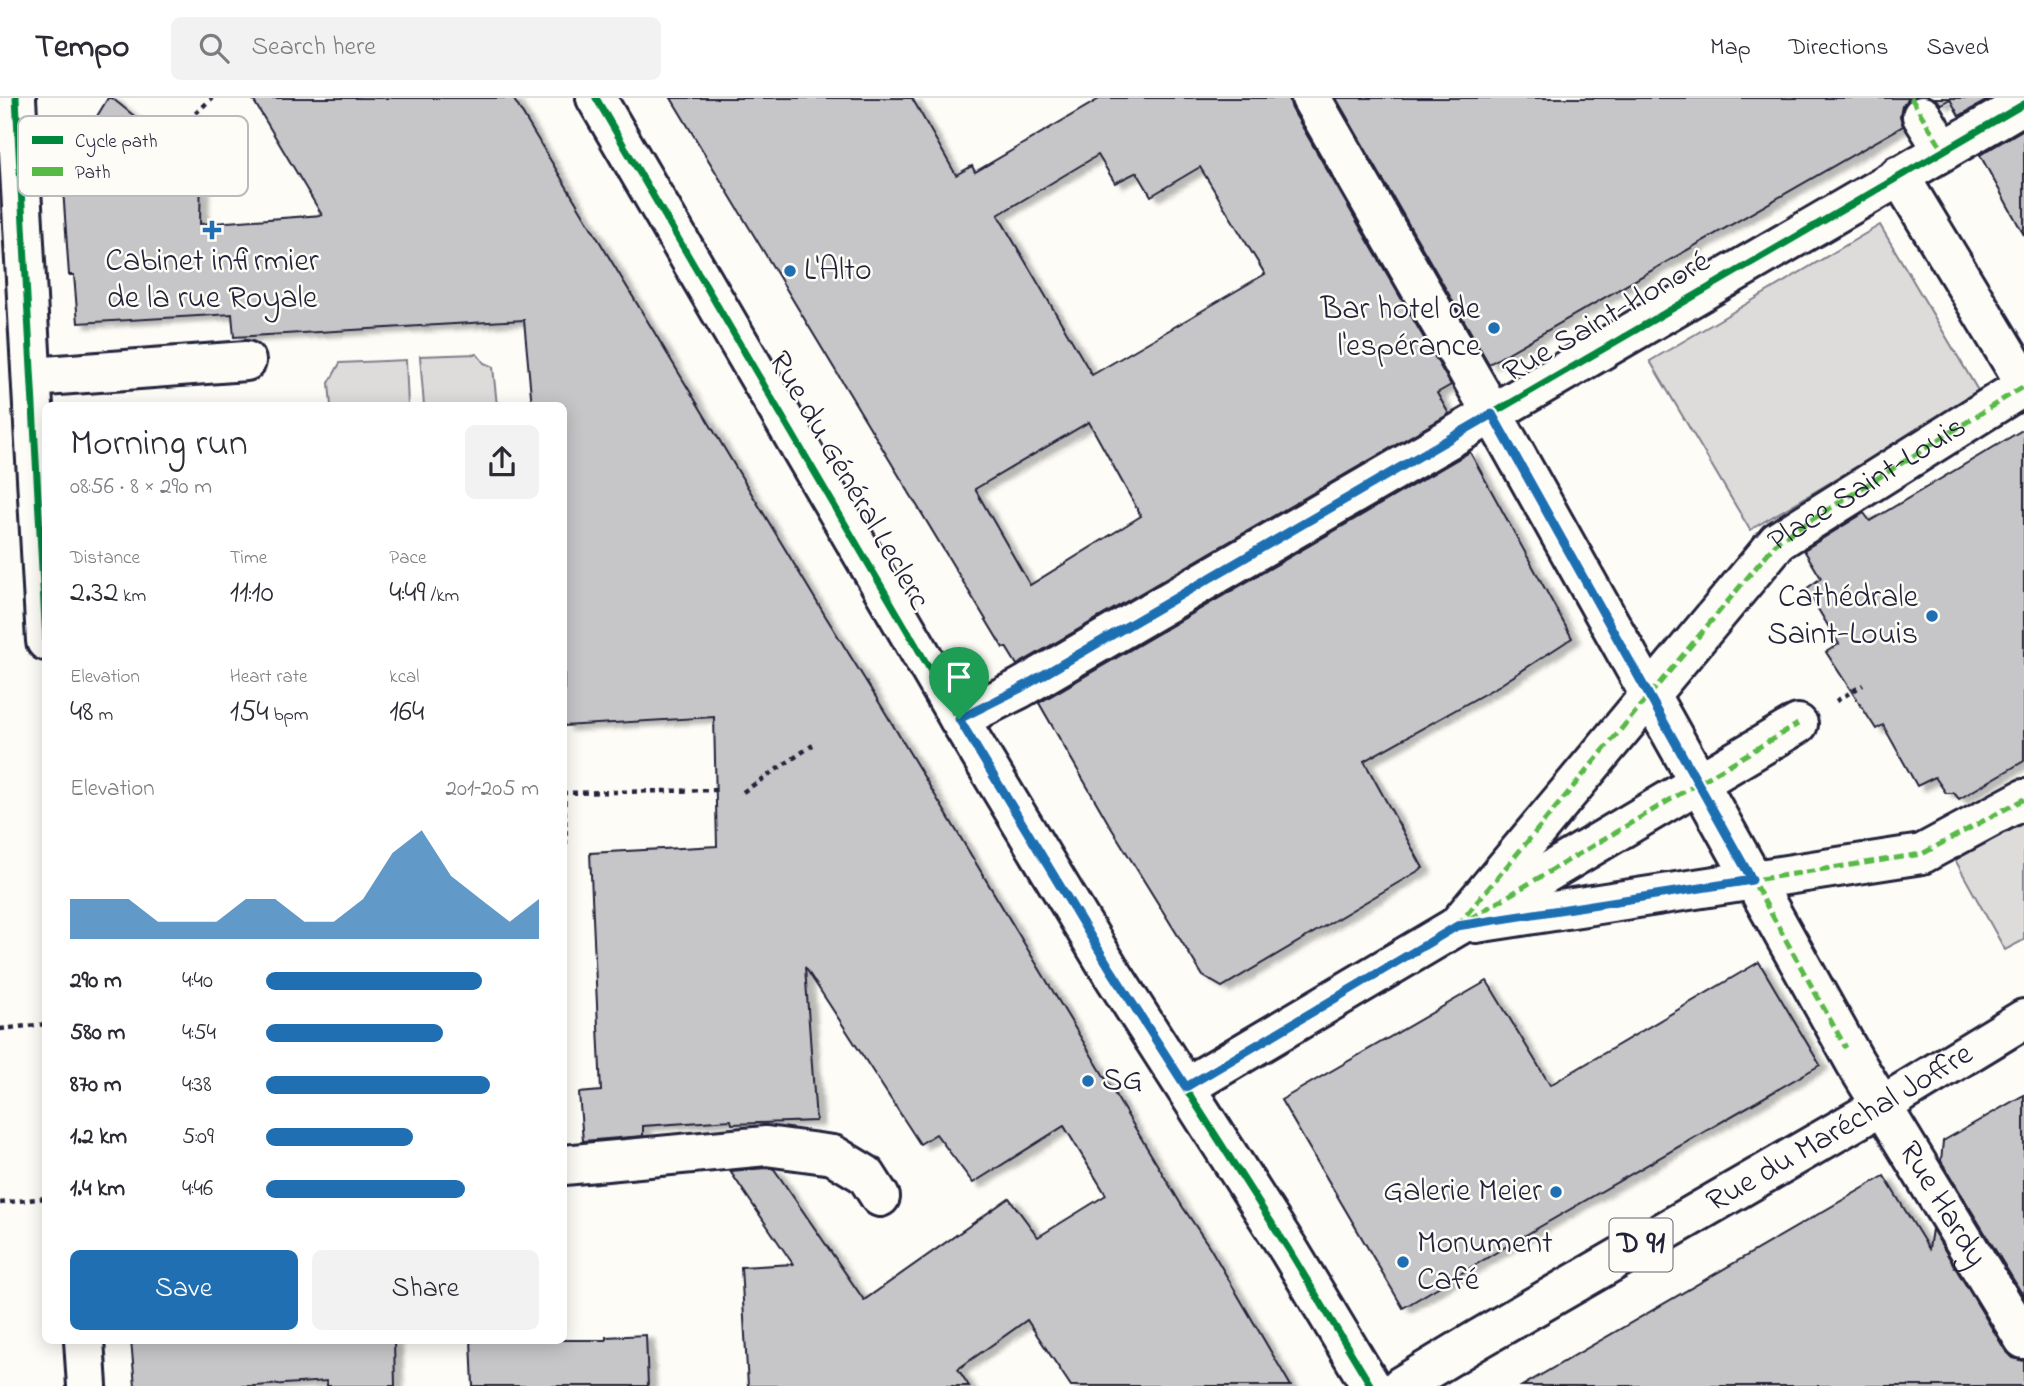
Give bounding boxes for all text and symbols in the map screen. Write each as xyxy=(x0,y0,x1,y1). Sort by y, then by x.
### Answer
search box xyxy=(171,17,661,80)
text: Tempo xyxy=(35,24,129,72)
icon: search xyxy=(195,29,233,67)
text: Search here xyxy=(251,29,376,67)
text: Map xyxy=(1710,31,1751,66)
text: Directions xyxy=(1789,31,1888,66)
text: Saved xyxy=(1926,31,1989,66)
legend xyxy=(18,116,248,196)
text: Cycle path xyxy=(75,129,157,157)
text: Path xyxy=(75,160,111,187)
marker: Cabinet infirmier de la rue Royale xyxy=(202,220,222,240)
place label: Cabinet infirmier de la rue Royale xyxy=(105,239,319,323)
street label: Rue Saint-Honoré xyxy=(1495,239,1720,396)
place label: L'Alto xyxy=(804,248,872,295)
marker: L'Alto xyxy=(782,263,798,279)
place label: Bar hotel de l'espérance xyxy=(1320,287,1481,371)
marker: Bar hotel de l'espérance xyxy=(1486,320,1502,336)
street label: Rue du Général Leclerc xyxy=(755,343,942,620)
street label: Place Saint-Louis xyxy=(1759,404,1976,565)
text: Morning run xyxy=(70,417,248,473)
button: share xyxy=(465,425,539,499)
text: 08:56 · 8 × 290 m xyxy=(70,471,212,504)
text: Distance xyxy=(70,545,140,572)
text: Time xyxy=(230,545,267,572)
text: Pace xyxy=(389,545,426,572)
text: 2.32 xyxy=(70,572,118,616)
text: 11:10 xyxy=(230,572,274,616)
text: 4:49 xyxy=(389,572,426,616)
place label: Cathédrale Saint-Louis xyxy=(1767,575,1919,659)
text: km xyxy=(118,583,146,610)
text: /km xyxy=(426,583,459,610)
marker: Cathédrale Saint-Louis xyxy=(1924,608,1940,624)
pin xyxy=(929,647,989,719)
icon: arrive xyxy=(940,658,978,696)
text: Elevation xyxy=(70,664,140,691)
text: Heart rate xyxy=(230,664,308,691)
text: kcal xyxy=(389,664,420,691)
text: 48 xyxy=(70,691,94,735)
text: 154 xyxy=(230,691,269,735)
text: 164 xyxy=(389,691,424,735)
text: m xyxy=(94,702,113,729)
text: bpm xyxy=(269,702,309,729)
text: Elevation xyxy=(70,773,155,806)
text: 201–205 m xyxy=(446,773,539,806)
text: 290 m xyxy=(70,965,122,998)
text: 4:40 xyxy=(182,965,213,998)
text: 580 m xyxy=(70,1017,125,1050)
text: 4:54 xyxy=(182,1017,216,1050)
street label: Rue du Maréchal Joffre xyxy=(1698,1031,1983,1225)
place label: SG xyxy=(1102,1058,1143,1105)
text: 870 m xyxy=(70,1069,122,1102)
text: 4:38 xyxy=(182,1069,212,1102)
marker: SG xyxy=(1080,1073,1096,1089)
text: 1.2 km xyxy=(70,1121,127,1154)
text: 5:09 xyxy=(182,1121,214,1154)
street label: Rue Hardy xyxy=(1886,1133,1999,1277)
place label: Galerie Meier xyxy=(1383,1169,1542,1216)
text: 1.4 km xyxy=(70,1173,125,1206)
text: 4:46 xyxy=(182,1173,213,1206)
marker: Galerie Meier xyxy=(1548,1184,1564,1200)
road number: D 91 xyxy=(1610,1218,1672,1272)
place label: Monument Café xyxy=(1417,1221,1553,1305)
button: Save xyxy=(70,1250,298,1330)
button: Share xyxy=(312,1250,539,1330)
marker: Monument Café xyxy=(1395,1254,1411,1270)

